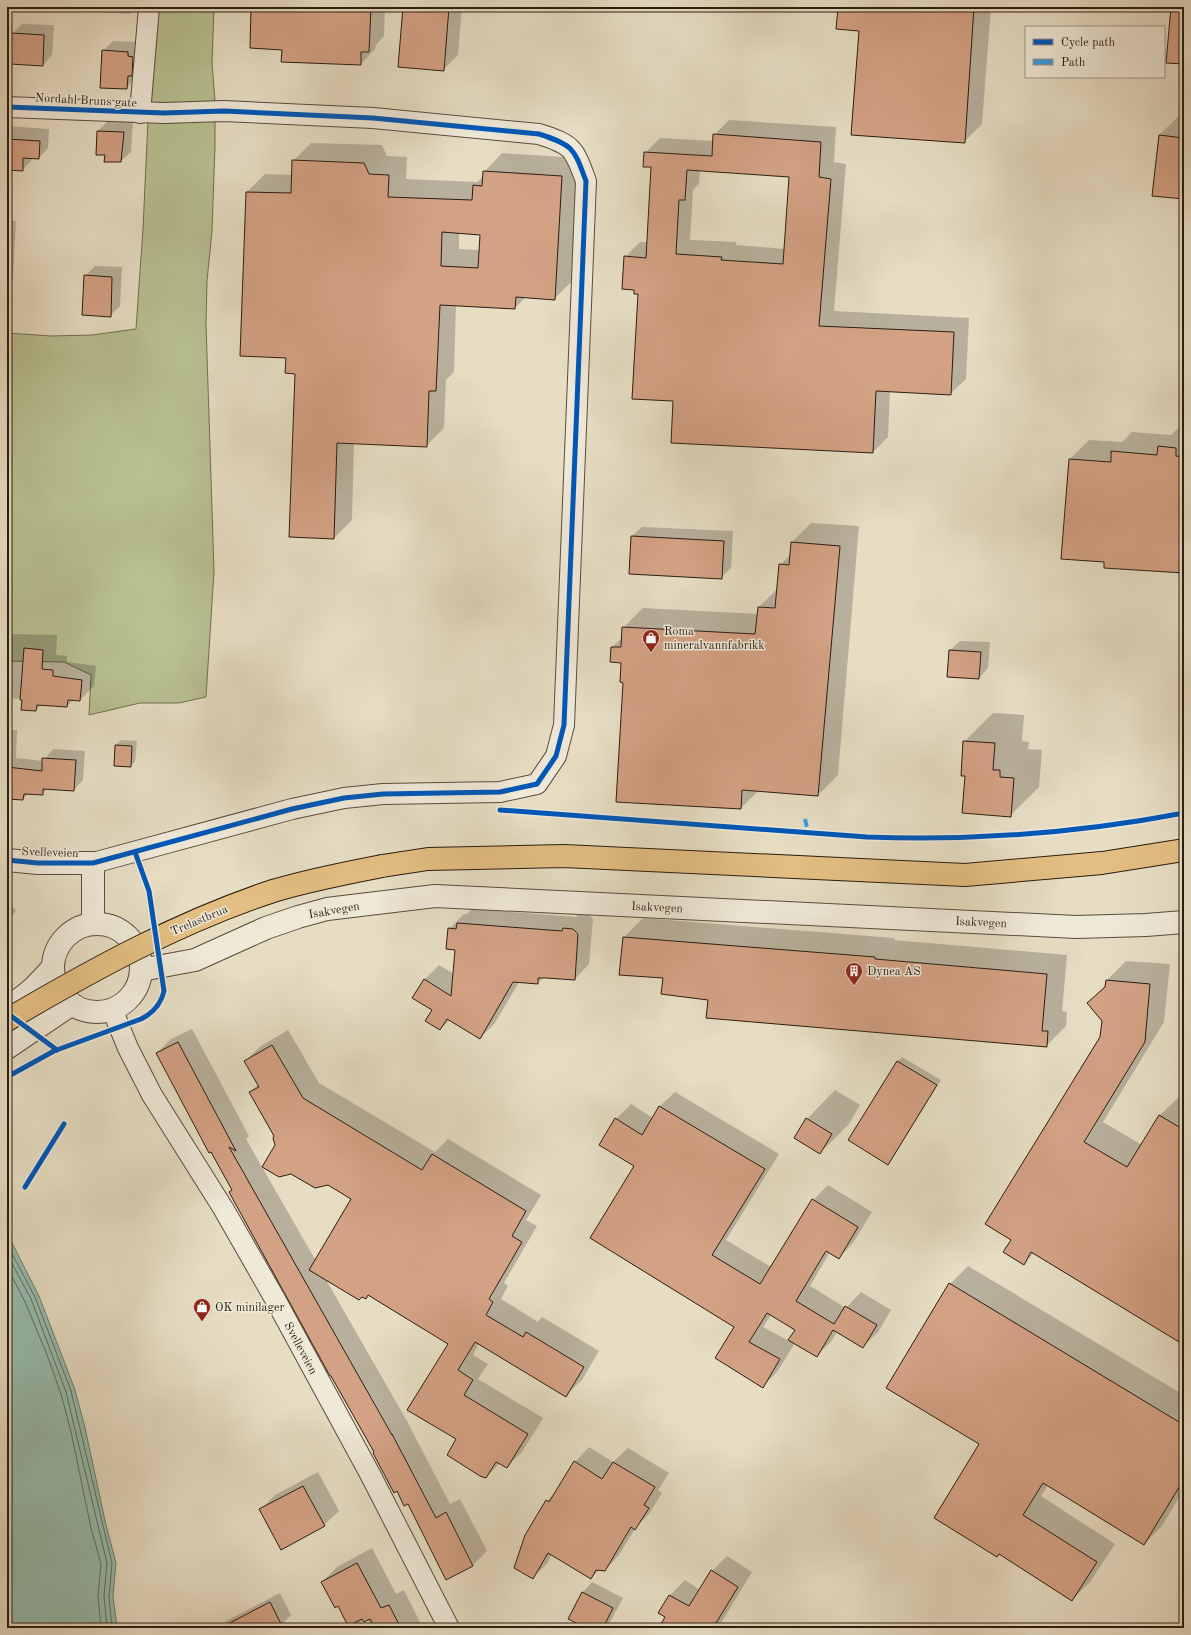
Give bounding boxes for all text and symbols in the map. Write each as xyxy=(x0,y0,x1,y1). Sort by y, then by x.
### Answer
legend xyxy=(1025,26,1165,78)
text: Cycle path xyxy=(1061,37,1116,49)
text: Path xyxy=(1061,57,1086,69)
street label: Nordahl Bruns gate xyxy=(35,92,138,110)
place label: Roma mineralvannfabrikk xyxy=(664,626,764,652)
shop icon: Roma mineralvannfabrikk xyxy=(641,628,661,653)
street label: Svelleveien xyxy=(21,846,79,860)
street label: Isakvegen xyxy=(308,900,361,921)
street label: Isakvegen xyxy=(631,901,684,915)
street label: Trelastbrua xyxy=(169,903,230,938)
street label: Isakvegen xyxy=(955,916,1008,930)
building icon: Dynea AS xyxy=(844,961,864,986)
place label: Dynea AS xyxy=(867,966,921,978)
shop icon: OK minilager xyxy=(192,1297,212,1322)
place label: OK minilager xyxy=(215,1302,284,1314)
street label: Svelleveien xyxy=(281,1320,319,1377)

